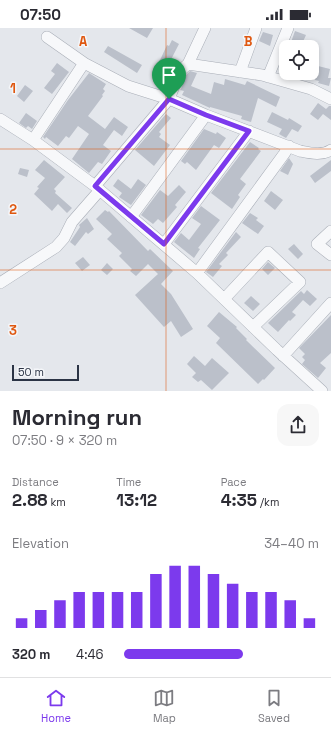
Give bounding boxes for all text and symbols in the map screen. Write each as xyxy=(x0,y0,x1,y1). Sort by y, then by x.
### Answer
text: 07:50 xyxy=(20,5,61,24)
text: A xyxy=(79,33,88,50)
text: B xyxy=(244,33,253,50)
map controls xyxy=(279,40,319,80)
button: locate xyxy=(279,40,319,80)
pin xyxy=(152,58,186,99)
icon: arrive xyxy=(158,64,180,86)
text: 1 xyxy=(10,80,16,97)
text: 2 xyxy=(9,201,17,218)
text: 3 xyxy=(9,322,17,339)
scale bar xyxy=(12,363,79,382)
text: 50 m xyxy=(18,365,44,379)
text: Morning run xyxy=(12,403,142,431)
button: share xyxy=(277,404,319,446)
text: 07:50 · 9 × 320 m xyxy=(12,432,117,449)
text: Distance xyxy=(12,475,59,489)
text: Time xyxy=(116,475,141,489)
text: Pace xyxy=(221,475,246,489)
text: 2.88 xyxy=(12,489,48,511)
text: 13:12 xyxy=(116,489,157,511)
text: 4:35 xyxy=(221,489,257,511)
text: km xyxy=(48,495,66,509)
text: /km xyxy=(257,495,279,509)
text: Elevation xyxy=(12,535,69,552)
text: 34–40 m xyxy=(264,535,319,552)
text: 320 m xyxy=(12,646,50,663)
text: 4:46 xyxy=(76,646,104,663)
tab: Home xyxy=(41,687,71,725)
tab: Map xyxy=(153,687,176,725)
tab: Saved xyxy=(258,687,290,725)

